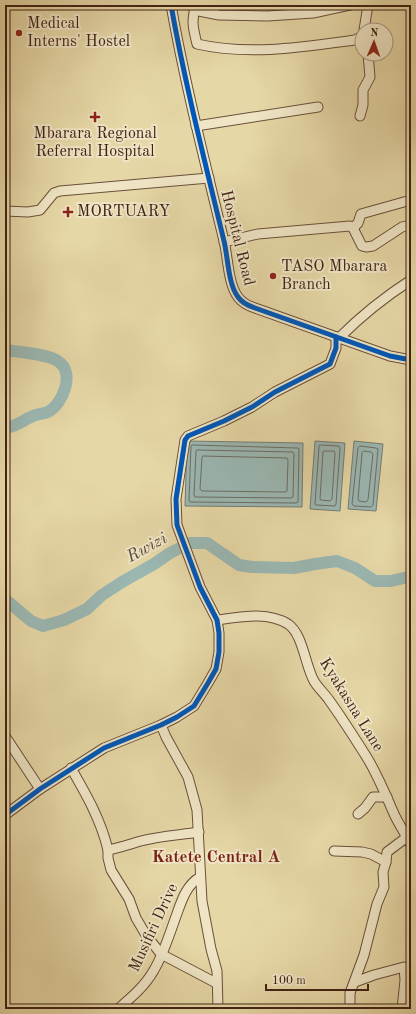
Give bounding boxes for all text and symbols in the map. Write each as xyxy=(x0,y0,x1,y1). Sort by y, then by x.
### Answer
place label: Medical Interns' Hostel xyxy=(27,16,130,50)
north arrow xyxy=(354,22,394,62)
marker: Medical Interns' Hostel xyxy=(14,28,24,38)
text: N xyxy=(370,28,379,39)
marker: Mbarara Regional Referral Hospital xyxy=(89,111,101,123)
place label: Mbarara Regional Referral Hospital xyxy=(33,126,157,160)
street label: Hospital Road xyxy=(217,188,257,288)
place label: MORTUARY xyxy=(77,204,170,220)
marker: MORTUARY xyxy=(62,206,74,218)
place label: TASO Mbarara Branch xyxy=(281,259,387,293)
marker: TASO Mbarara Branch xyxy=(268,271,278,281)
water label: Rwizi xyxy=(123,530,170,566)
street label: Kyakasna Lane xyxy=(316,655,386,755)
district label: Katete Central A xyxy=(152,849,280,866)
street label: Musifiri Drive xyxy=(127,881,181,975)
scale bar xyxy=(266,966,368,992)
text: 100 m xyxy=(272,975,306,987)

